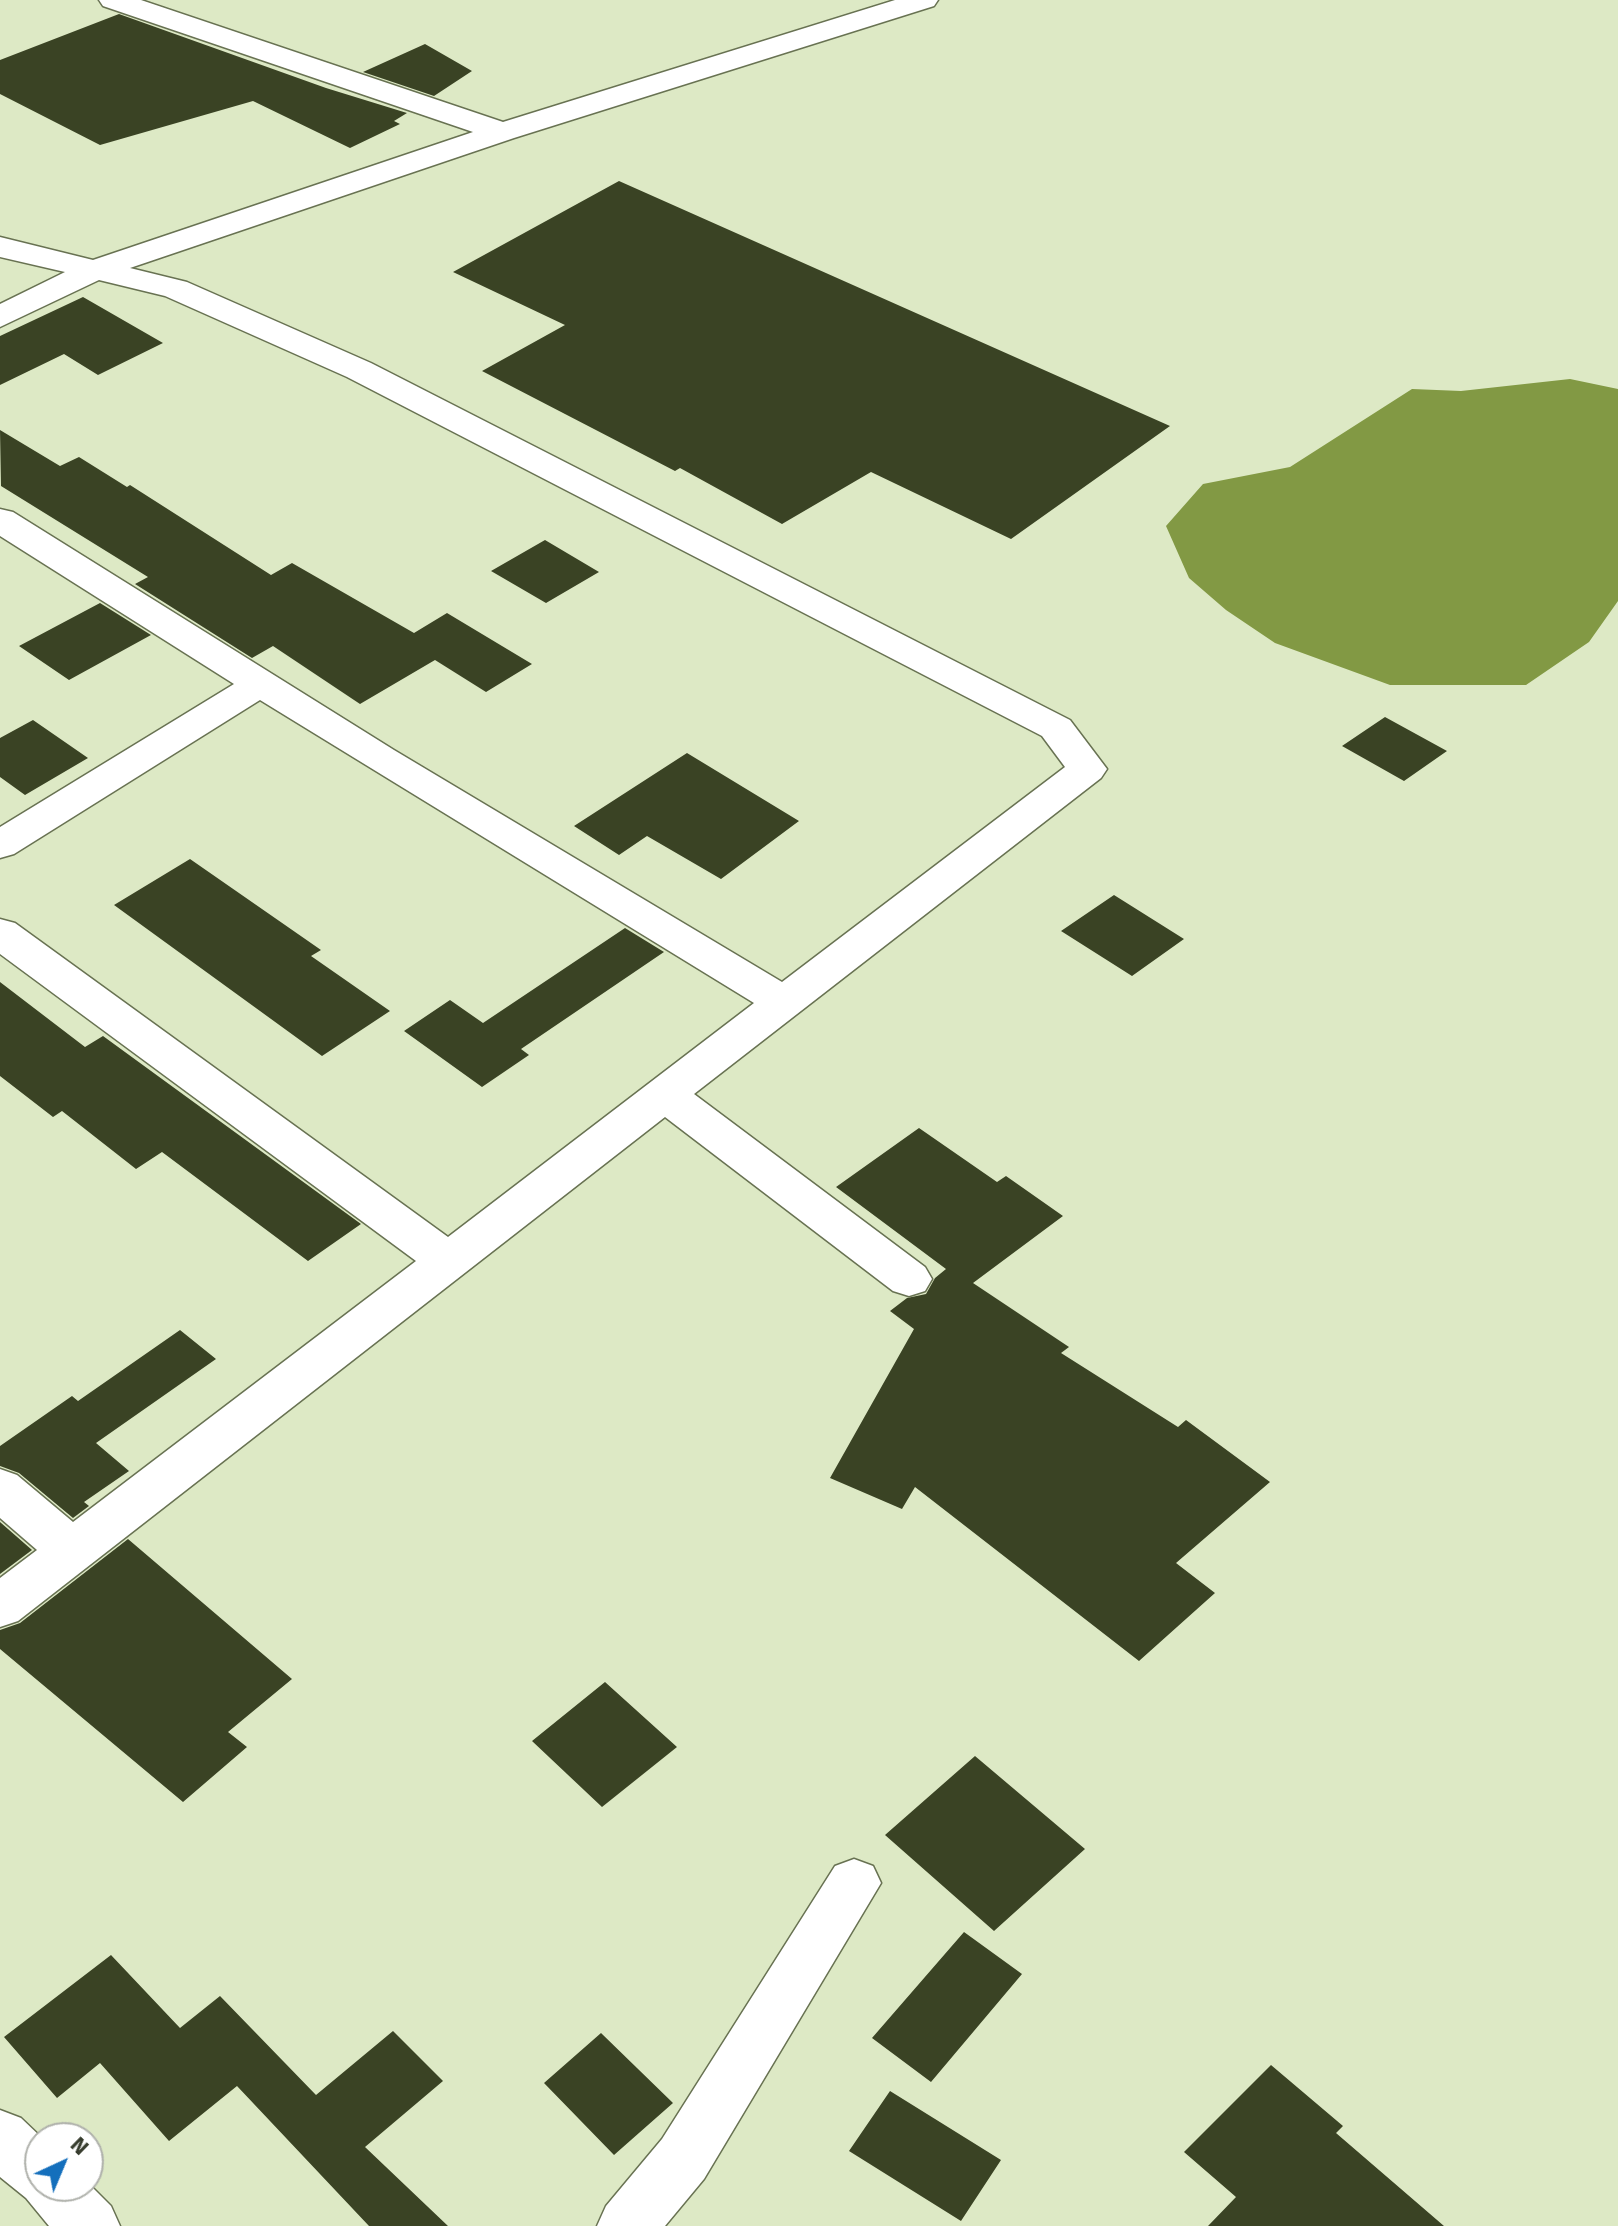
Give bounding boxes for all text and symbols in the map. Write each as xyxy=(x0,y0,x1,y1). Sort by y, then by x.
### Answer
north arrow xyxy=(24,2122,104,2202)
text: N xyxy=(65,2131,94,2161)

